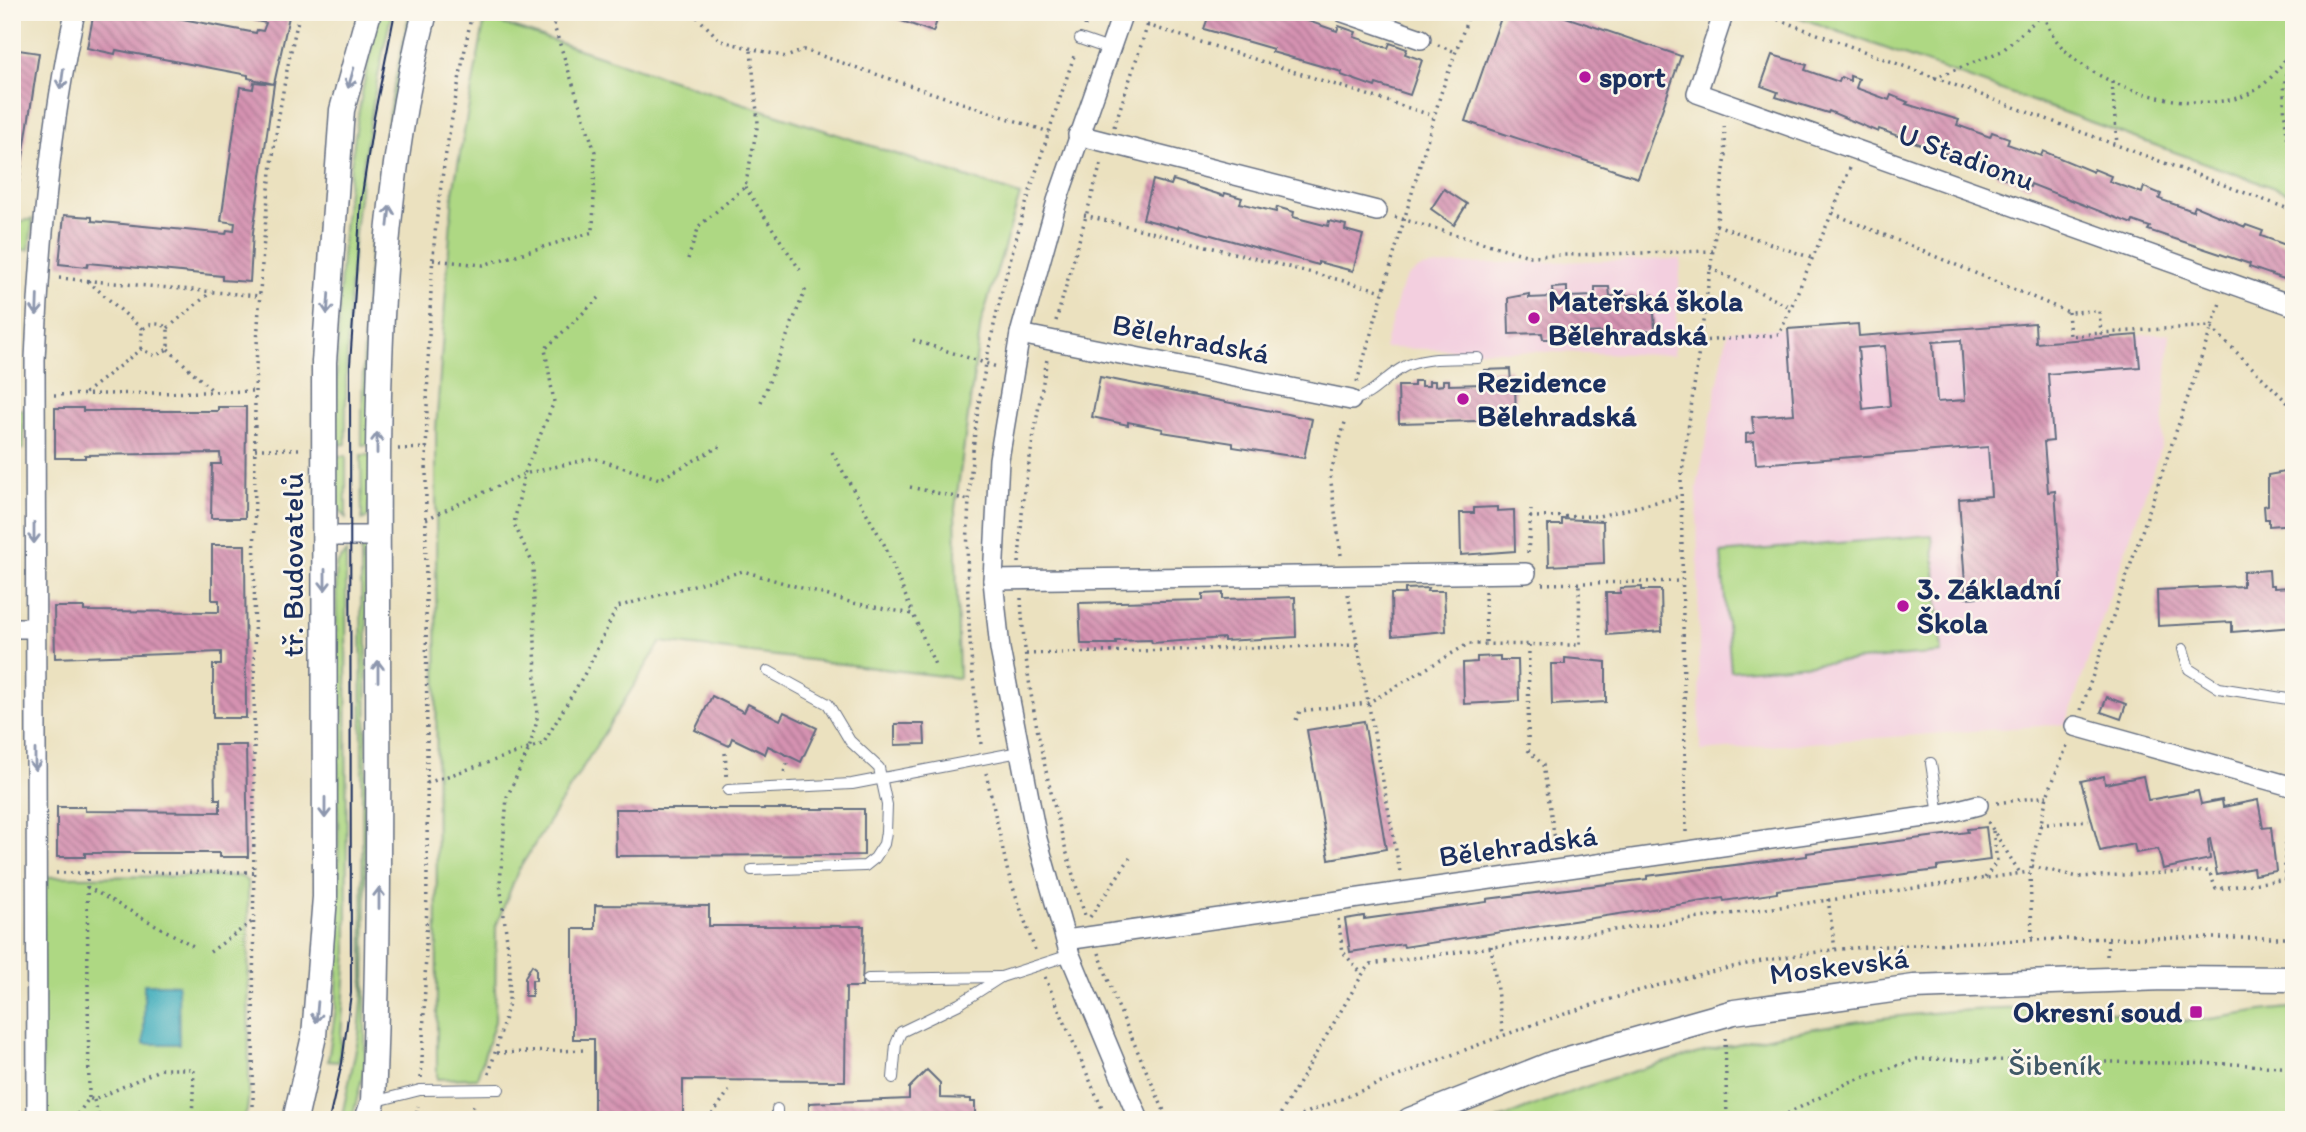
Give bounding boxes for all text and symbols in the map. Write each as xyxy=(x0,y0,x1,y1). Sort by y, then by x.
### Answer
place label: sport xyxy=(1599,58,1666,95)
one-way arrow xyxy=(55,67,68,90)
one-way arrow xyxy=(343,67,356,89)
marker: sport xyxy=(1577,69,1593,85)
street label: U Stadionu xyxy=(1893,115,2040,198)
one-way arrow xyxy=(383,205,396,228)
place label: Mateřská škola Bělehradská xyxy=(1548,282,1743,353)
one-way arrow xyxy=(321,292,334,314)
one-way arrow xyxy=(31,294,44,317)
street label: Bělehradská xyxy=(1109,305,1273,372)
marker: Mateřská škola Bělehradská xyxy=(1526,310,1542,326)
place label: Rezidence Bělehradská xyxy=(1477,363,1637,434)
marker: Rezidence Bělehradská xyxy=(1455,391,1471,407)
one-way arrow xyxy=(370,432,384,455)
street label: tř. Budovatelů xyxy=(274,473,311,657)
one-way arrow xyxy=(27,521,41,544)
one-way arrow xyxy=(318,568,331,591)
place label: 3. Základní Škola xyxy=(1917,570,2061,641)
marker: 3. Základní Škola xyxy=(1895,598,1911,614)
one-way arrow xyxy=(371,659,385,682)
one-way arrow xyxy=(28,748,42,771)
one-way arrow xyxy=(318,796,332,819)
street label: Bělehradská xyxy=(1436,816,1600,875)
one-way arrow xyxy=(372,887,386,910)
street label: Moskevská xyxy=(1767,939,1911,992)
place label: Okresní soud xyxy=(2013,993,2183,1030)
one-way arrow xyxy=(310,1001,323,1023)
marker: Okresní soud xyxy=(2188,1004,2204,1020)
park label: Šibeník xyxy=(2008,1046,2102,1083)

